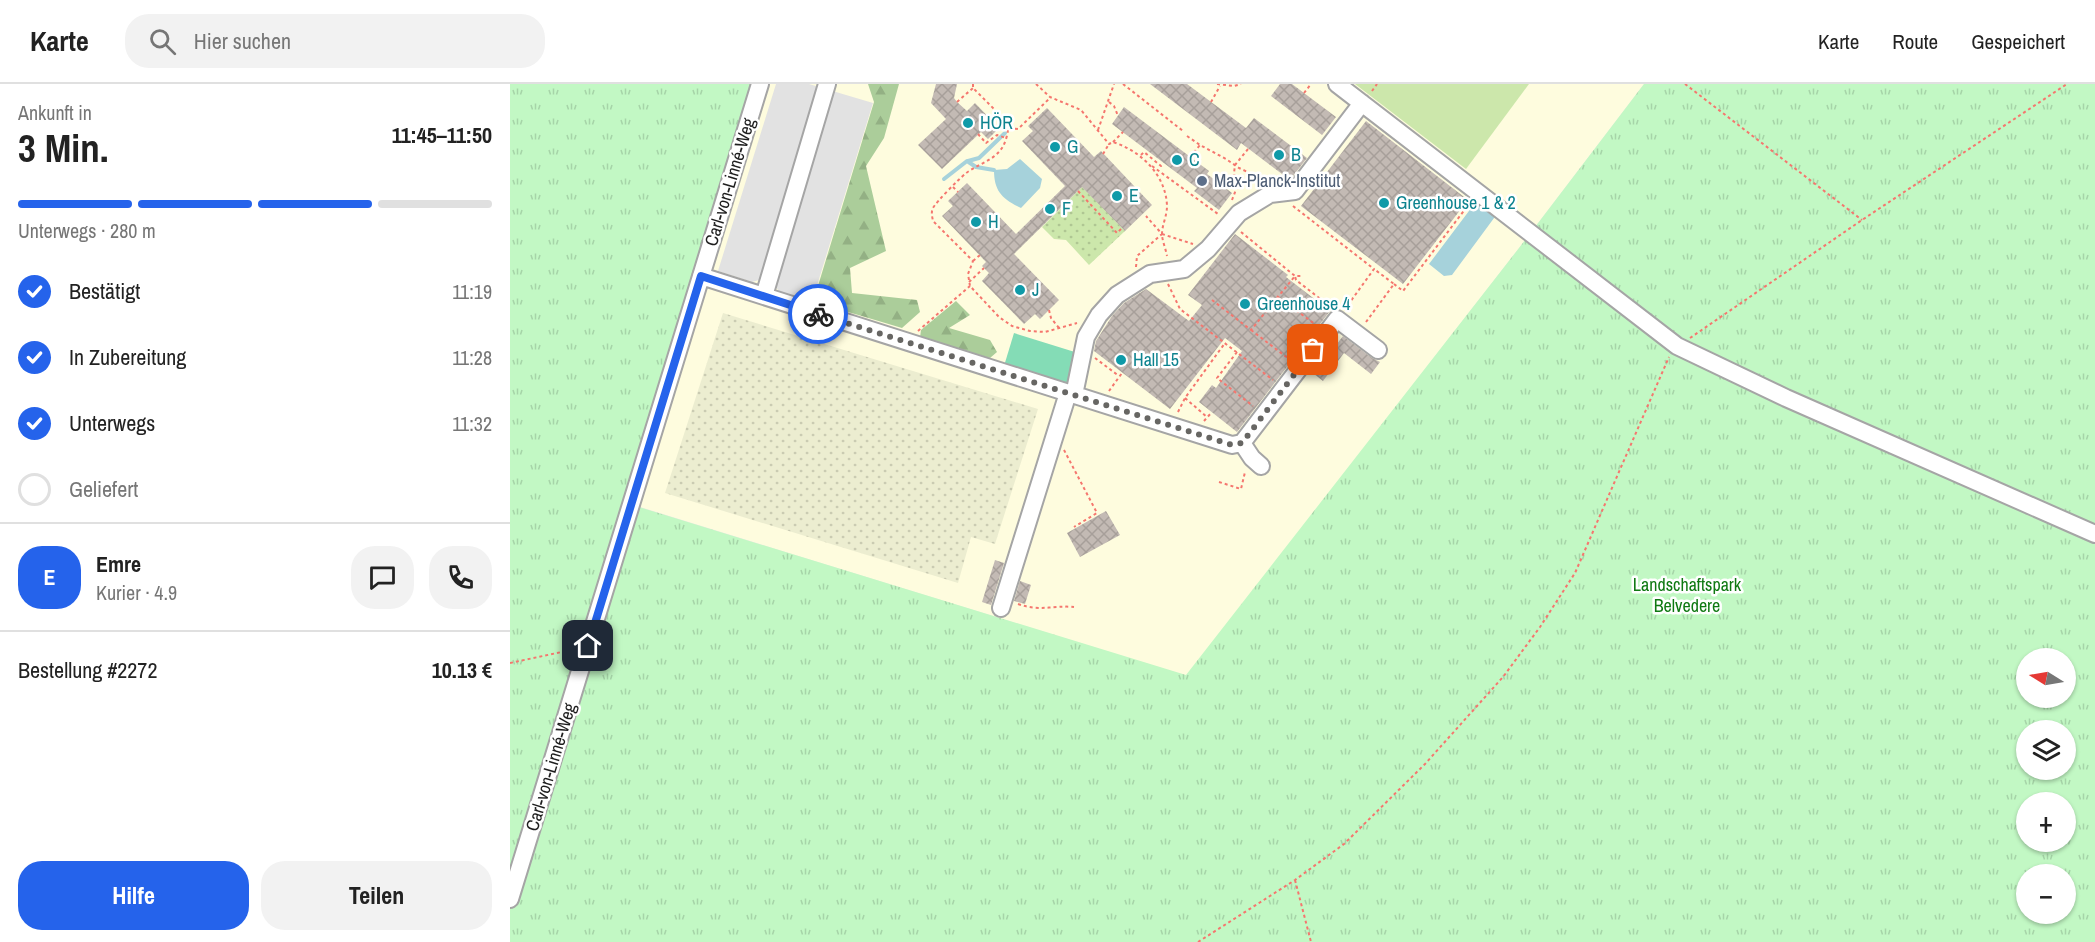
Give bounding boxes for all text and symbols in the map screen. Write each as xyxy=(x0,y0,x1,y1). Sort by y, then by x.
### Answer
search box xyxy=(125,14,545,68)
text: Karte xyxy=(30,22,89,60)
icon: search xyxy=(146,25,179,58)
text: Hier suchen xyxy=(194,26,291,56)
text: Karte xyxy=(1818,27,1859,56)
text: Route xyxy=(1892,27,1938,56)
text: Gespeichert xyxy=(1971,27,2065,56)
text: Ankunft in xyxy=(18,99,92,126)
place label: HÖR xyxy=(980,110,1013,135)
street label: Carl-von-Linné-Weg xyxy=(698,114,761,249)
marker: HÖR xyxy=(961,116,975,130)
text: 11:45–11:50 xyxy=(392,120,492,150)
text: 3 Min. xyxy=(18,122,109,174)
place label: G xyxy=(1067,134,1078,159)
marker: G xyxy=(1048,140,1062,154)
place label: B xyxy=(1291,142,1301,167)
place label: C xyxy=(1189,147,1200,172)
marker: B xyxy=(1272,148,1286,162)
marker: C xyxy=(1170,153,1184,167)
place label: Max-Planck-Institut xyxy=(1214,168,1340,193)
marker: Max-Planck-Institut xyxy=(1195,174,1209,188)
place label: E xyxy=(1129,183,1139,208)
marker: E xyxy=(1110,189,1124,203)
place label: Greenhouse 1 & 2 xyxy=(1396,190,1516,215)
place label: F xyxy=(1062,196,1071,221)
marker: Greenhouse 1 & 2 xyxy=(1377,196,1391,210)
marker: F xyxy=(1043,202,1057,216)
place label: H xyxy=(988,209,999,234)
marker: H xyxy=(969,215,983,229)
text: Unterwegs · 280 m xyxy=(18,217,156,244)
icon: check xyxy=(18,275,51,308)
text: Bestätigt xyxy=(69,276,140,306)
place label: J xyxy=(1032,277,1039,302)
text: 11:19 xyxy=(452,278,492,305)
marker: J xyxy=(1013,283,1027,297)
courier xyxy=(788,284,848,344)
place label: Greenhouse 4 xyxy=(1257,291,1351,316)
marker: Greenhouse 4 xyxy=(1238,297,1252,311)
icon: bike xyxy=(802,298,835,331)
pin xyxy=(1287,324,1338,375)
icon: bag xyxy=(1296,333,1329,366)
icon: check xyxy=(18,341,51,374)
text: In Zubereitung xyxy=(69,342,186,372)
text: 11:28 xyxy=(452,344,492,371)
place label: Hall 15 xyxy=(1133,347,1179,372)
marker: Hall 15 xyxy=(1114,353,1128,367)
icon: check xyxy=(18,407,51,440)
text: Unterwegs xyxy=(69,408,155,438)
text: 11:32 xyxy=(452,410,492,437)
text: Geliefert xyxy=(69,474,138,504)
button: chat xyxy=(351,546,414,609)
button: phone xyxy=(429,546,492,609)
text: Emre xyxy=(96,549,141,579)
text: E xyxy=(43,562,56,592)
park label: Landschaftspark Belvedere xyxy=(1633,572,1742,618)
text: Kurier · 4.9 xyxy=(96,579,177,606)
pin xyxy=(562,620,613,671)
icon: home xyxy=(571,629,604,662)
north arrow xyxy=(2016,648,2076,708)
map controls xyxy=(2016,648,2076,924)
text: Bestellung #2272 xyxy=(18,655,157,685)
text: 10.13 € xyxy=(432,655,492,685)
street label: Carl-von-Linné-Weg xyxy=(519,699,582,834)
button: layers xyxy=(2016,720,2076,780)
button: + xyxy=(2016,792,2076,852)
button: Hilfe xyxy=(18,861,249,930)
button: Teilen xyxy=(261,861,492,930)
button: − xyxy=(2016,864,2076,924)

